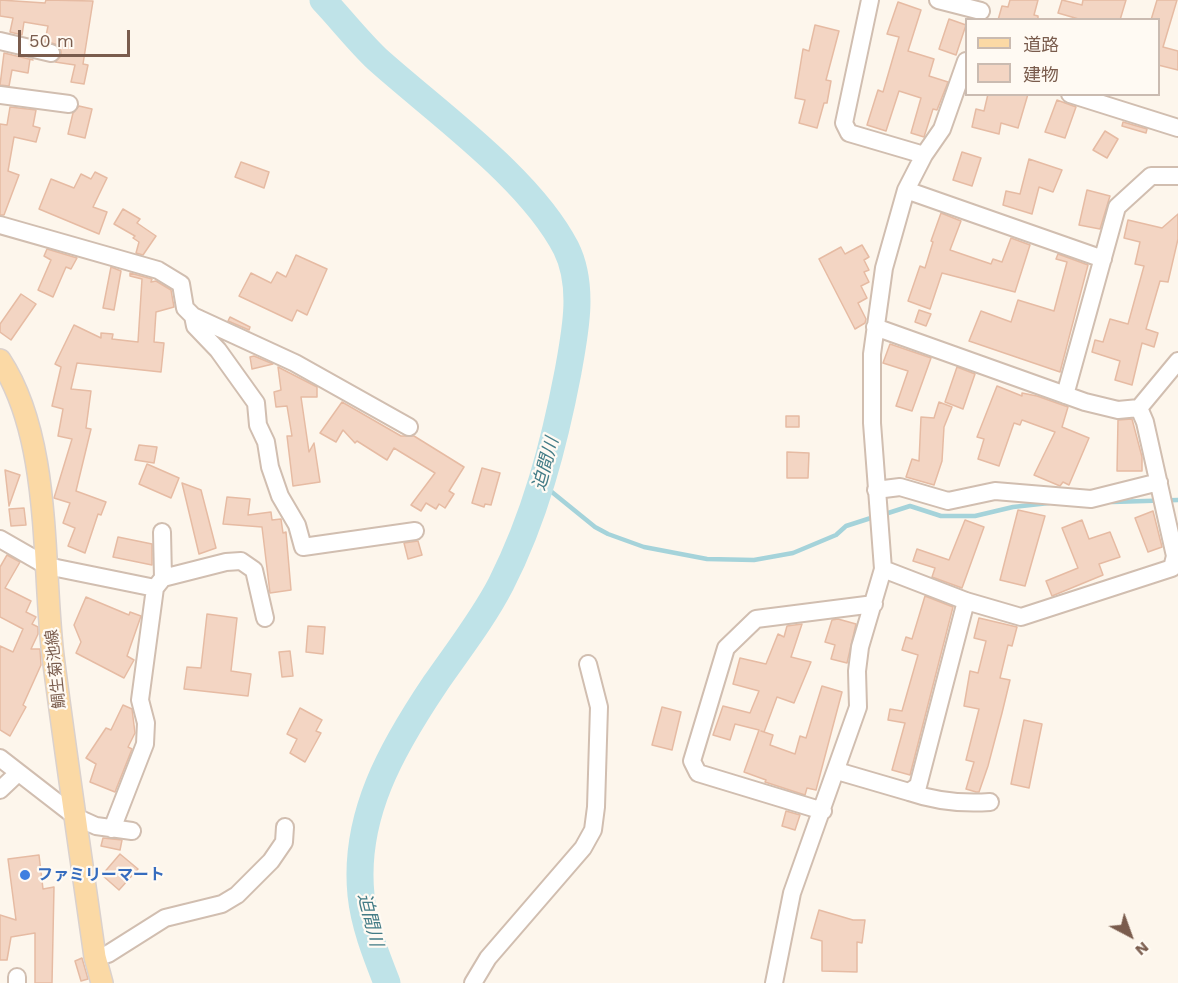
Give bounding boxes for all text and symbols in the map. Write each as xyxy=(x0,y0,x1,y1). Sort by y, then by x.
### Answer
scale bar xyxy=(21,18,134,56)
legend xyxy=(965,18,1160,96)
text: 50 m xyxy=(29,30,74,51)
text: 道路 xyxy=(1023,34,1059,55)
text: 建物 xyxy=(1023,64,1059,85)
water label: 迫間川 xyxy=(529,435,563,493)
street label: 鯛生菊池線 xyxy=(42,628,70,710)
place label: ファミリーマート xyxy=(37,865,165,885)
marker: ファミリーマート xyxy=(18,868,32,882)
water label: 迫間川 xyxy=(353,891,387,949)
north arrow xyxy=(1100,905,1160,965)
text: N xyxy=(1131,938,1153,960)

